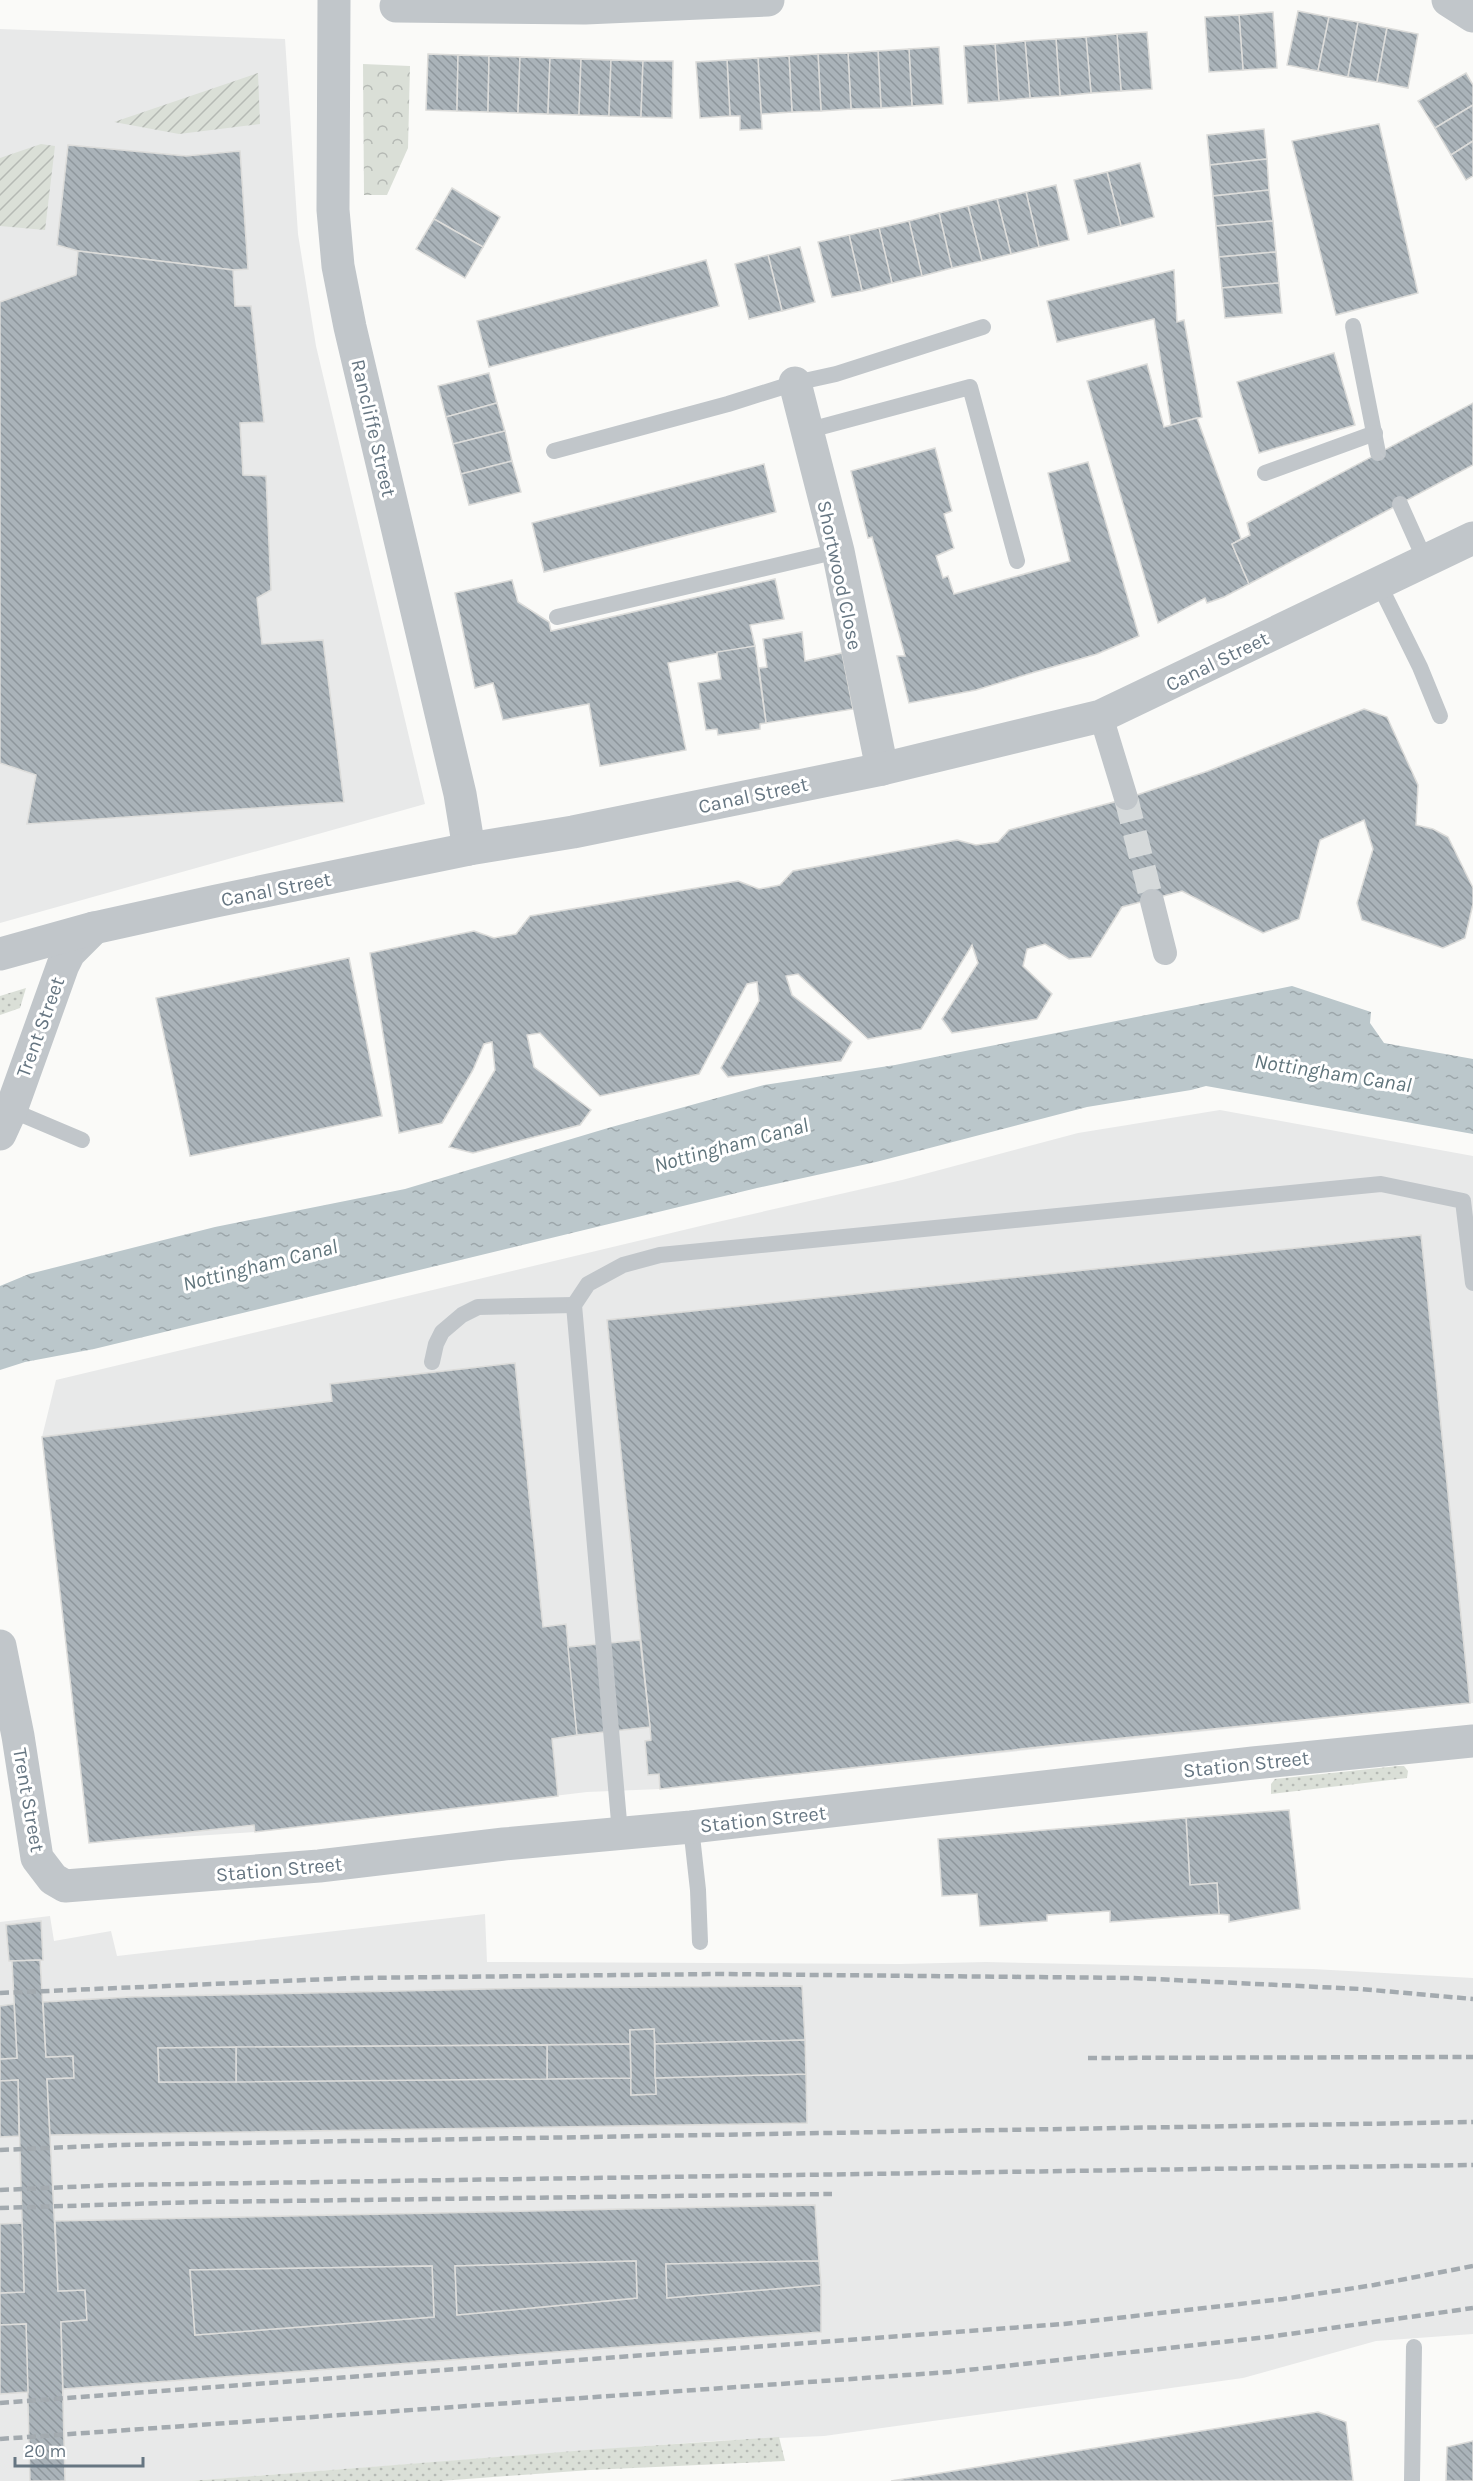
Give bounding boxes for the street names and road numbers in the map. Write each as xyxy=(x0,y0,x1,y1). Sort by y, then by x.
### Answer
street label: Rancliffe Street xyxy=(346,357,401,500)
street label: Shortwood Close xyxy=(812,498,867,652)
street label: Canal Street xyxy=(1162,626,1273,696)
street label: Canal Street xyxy=(696,773,811,818)
street label: Canal Street xyxy=(219,867,334,911)
street label: Trent Street xyxy=(12,973,69,1081)
street label: Trent Street xyxy=(8,1746,49,1854)
street label: Station Street xyxy=(1182,1746,1311,1783)
street label: Station Street xyxy=(699,1801,828,1838)
street label: Station Street xyxy=(215,1852,344,1886)

